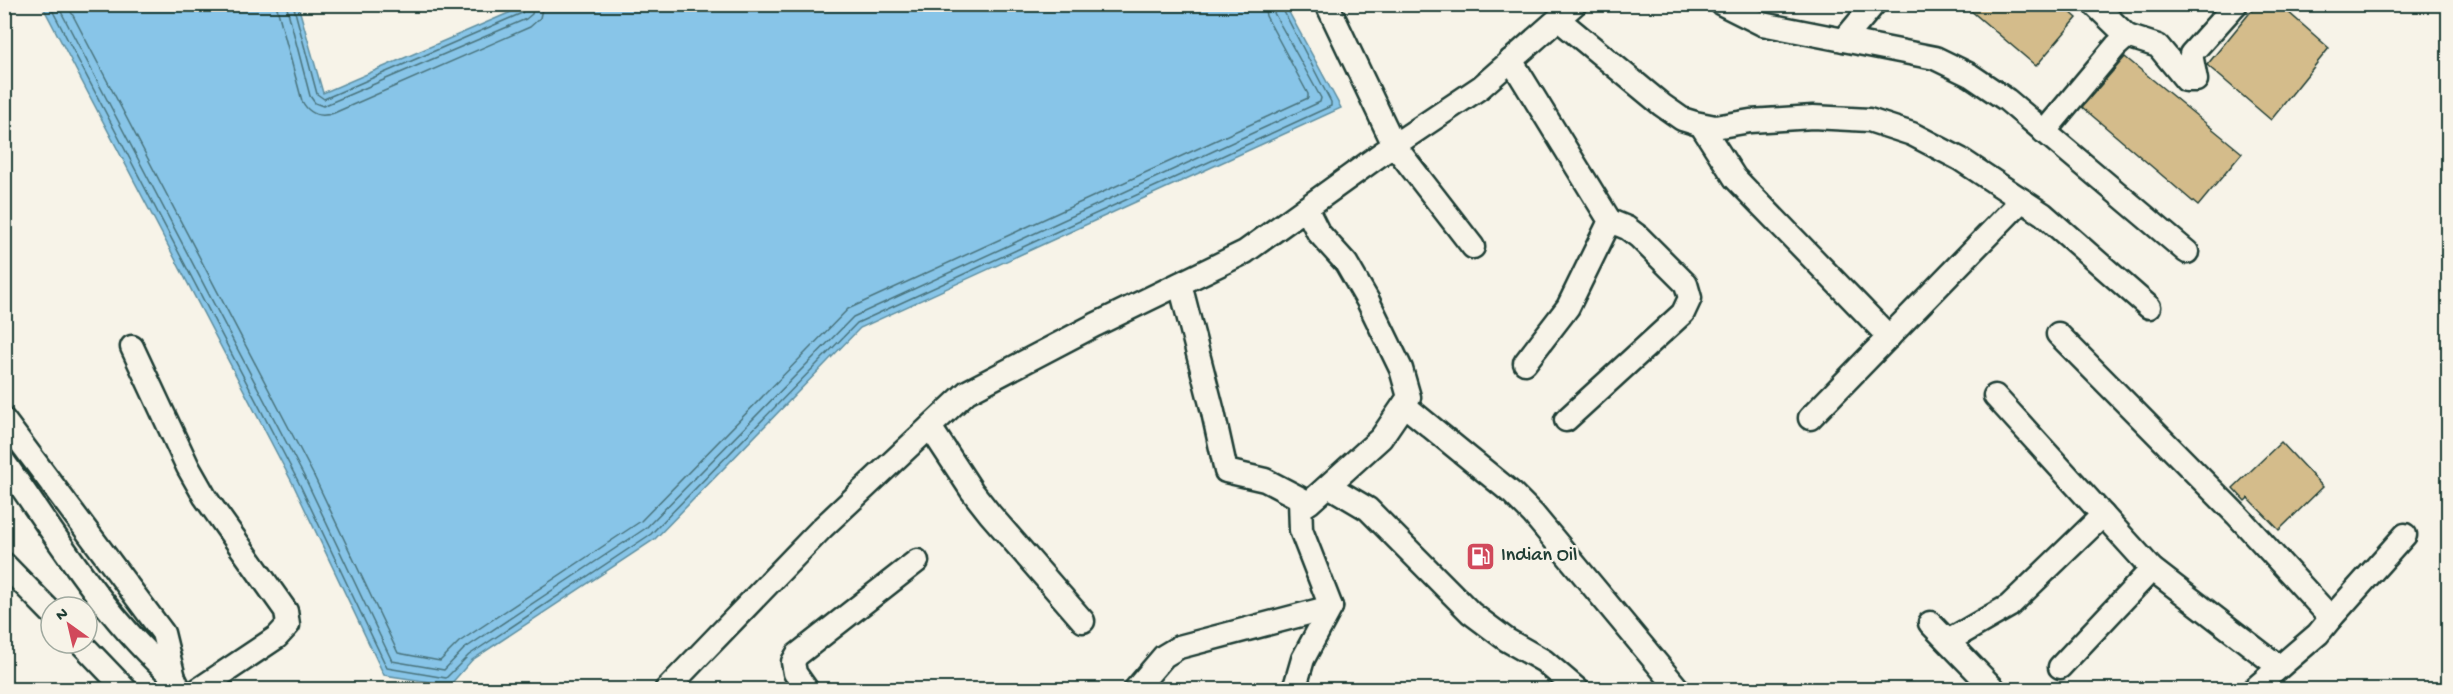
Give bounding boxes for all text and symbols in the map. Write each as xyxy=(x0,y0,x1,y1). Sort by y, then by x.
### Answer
fuel station icon: Indian Oil xyxy=(1464,540,1496,572)
place label: Indian Oil xyxy=(1501,545,1577,568)
north arrow xyxy=(39,595,99,655)
text: N xyxy=(53,604,73,626)

